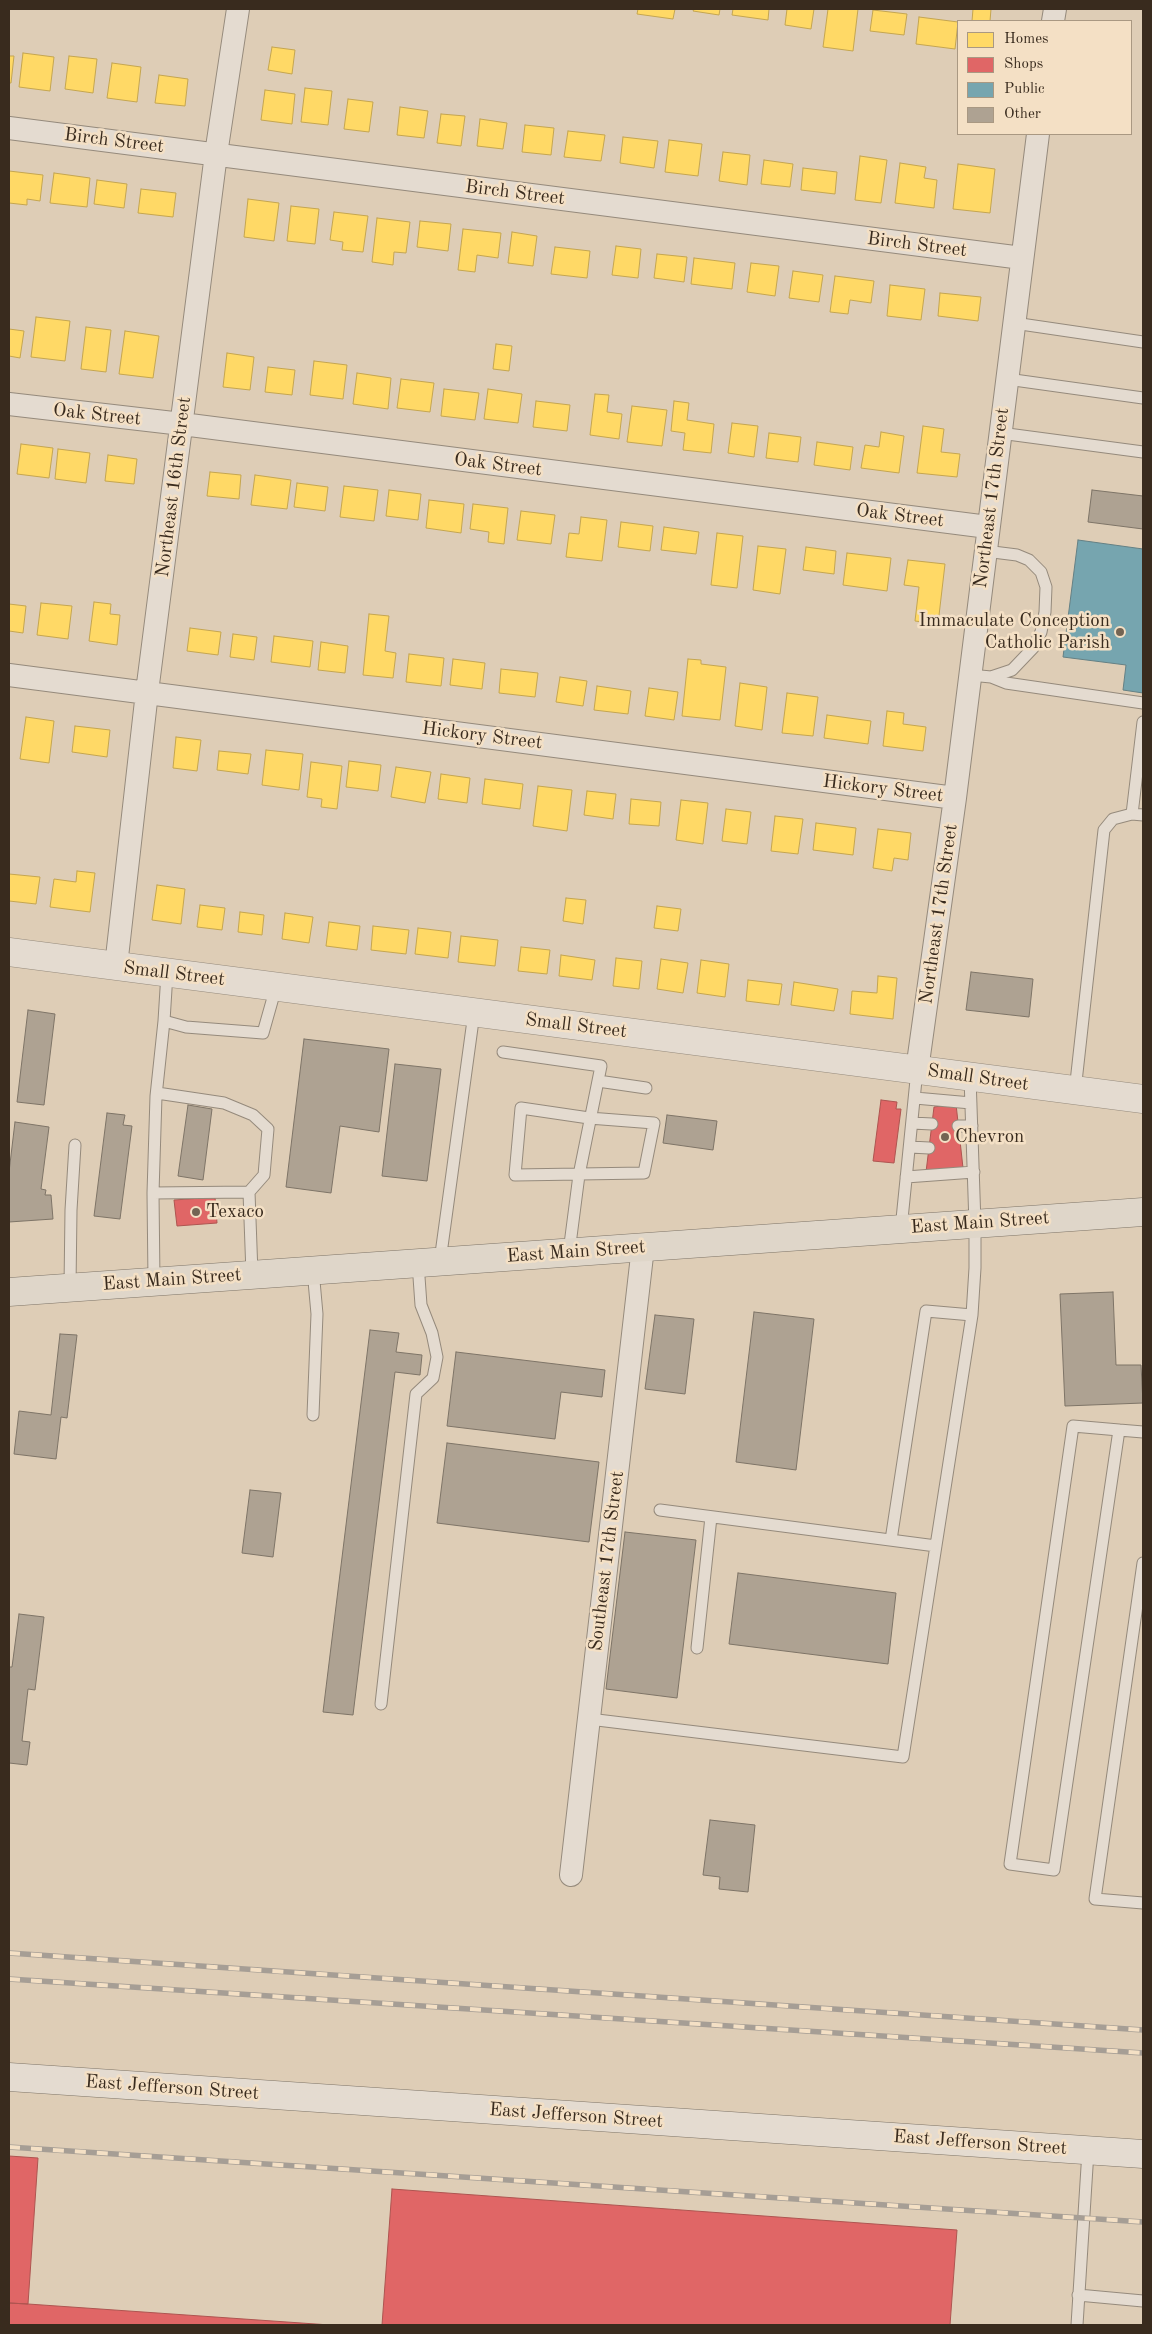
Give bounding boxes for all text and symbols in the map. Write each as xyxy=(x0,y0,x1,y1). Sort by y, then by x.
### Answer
legend xyxy=(957,20,1132,135)
text: Homes xyxy=(1004,32,1049,47)
text: Shops xyxy=(1004,57,1043,72)
text: Public xyxy=(1004,82,1045,97)
text: Other xyxy=(1004,107,1041,122)
street label: Birch Street xyxy=(63,124,165,158)
street label: Birch Street xyxy=(464,176,566,210)
street label: Birch Street xyxy=(866,228,968,262)
street label: Northeast 16th Street xyxy=(152,395,196,579)
street label: Oak Street xyxy=(52,399,142,431)
street label: Northeast 17th Street xyxy=(970,406,1014,590)
street label: Oak Street xyxy=(453,448,543,482)
street label: Oak Street xyxy=(855,499,945,533)
place label: Immaculate Conception Catholic Parish xyxy=(919,610,1110,654)
marker: Immaculate Conception Catholic Parish xyxy=(1114,626,1126,638)
street label: Hickory Street xyxy=(420,717,544,755)
street label: Hickory Street xyxy=(821,770,945,808)
street label: Northeast 17th Street xyxy=(915,822,963,1006)
street label: Small Street xyxy=(122,956,226,992)
street label: Small Street xyxy=(524,1008,628,1044)
street label: Small Street xyxy=(926,1060,1030,1096)
place label: Chevron xyxy=(955,1126,1024,1148)
marker: Chevron xyxy=(939,1131,951,1143)
place label: Texaco xyxy=(206,1201,264,1223)
marker: Texaco xyxy=(190,1206,202,1218)
street label: East Main Street xyxy=(910,1207,1050,1239)
street label: East Main Street xyxy=(506,1236,646,1268)
street label: East Main Street xyxy=(102,1264,242,1296)
street label: Southeast 17th Street xyxy=(585,1470,629,1652)
street label: East Jefferson Street xyxy=(84,2071,260,2105)
street label: East Jefferson Street xyxy=(488,2099,664,2133)
street label: East Jefferson Street xyxy=(892,2126,1068,2160)

